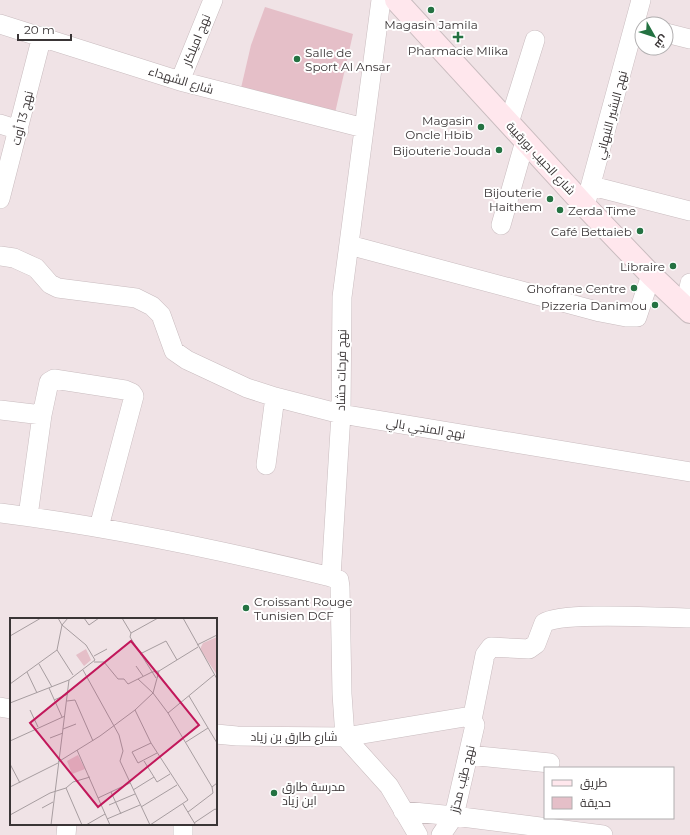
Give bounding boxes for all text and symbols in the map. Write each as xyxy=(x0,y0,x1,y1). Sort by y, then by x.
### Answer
marker: Magasin Jamila xyxy=(426,5,436,15)
street label: نهج اميلكار xyxy=(178,12,214,69)
scale bar xyxy=(18,16,71,42)
north arrow xyxy=(634,16,674,56)
place label: Magasin Jamila xyxy=(384,17,478,32)
text: 20 m xyxy=(24,22,55,37)
marker: Pharmacie Mlika xyxy=(453,32,463,42)
text: ش xyxy=(652,32,672,52)
place label: Pharmacie Mlika xyxy=(408,43,508,58)
place label: Salle de Sport Al Ansar xyxy=(305,45,391,74)
marker: Salle de Sport Al Ansar xyxy=(292,54,302,64)
street label: شارع الشهداء xyxy=(146,63,215,98)
street label: نهج البشير النبهاني xyxy=(592,69,633,162)
street label: نهج 13 أوت xyxy=(8,89,37,147)
place label: Magasin Oncle Hbib xyxy=(405,113,473,142)
street label: شارع الحبيب بورقيبة xyxy=(502,118,579,198)
marker: Magasin Oncle Hbib xyxy=(476,122,486,132)
place label: Bijouterie Jouda xyxy=(393,143,491,158)
marker: Bijouterie Jouda xyxy=(494,145,504,155)
place label: Bijouterie Haithem xyxy=(484,185,542,214)
marker: Bijouterie Haithem xyxy=(545,194,555,204)
place label: Zerda Time xyxy=(568,203,636,218)
marker: Zerda Time xyxy=(555,205,565,215)
place label: Café Bettaieb xyxy=(551,224,632,239)
marker: Café Bettaieb xyxy=(635,226,645,236)
place label: Libraire xyxy=(620,259,665,274)
marker: Libraire xyxy=(668,261,678,271)
place label: Ghofrane Centre xyxy=(527,281,626,296)
marker: Ghofrane Centre xyxy=(629,283,639,293)
place label: Pizzeria Danimou xyxy=(541,298,647,313)
marker: Pizzeria Danimou xyxy=(650,300,660,310)
street label: نهج فرحات حشاد xyxy=(333,329,350,411)
street label: نهج المنجي بالي xyxy=(385,414,467,445)
place label: Croissant Rouge Tunisien DCF xyxy=(254,594,353,623)
marker: Croissant Rouge Tunisien DCF xyxy=(241,603,251,613)
inset map xyxy=(10,618,217,825)
street label: شارع طارق بن زياد xyxy=(251,729,338,745)
street label: نهج طيّب محرّز xyxy=(446,744,479,815)
legend xyxy=(544,767,674,819)
text: طريق xyxy=(580,775,608,790)
place label: مدرسة طارق ابن زياد xyxy=(282,779,345,808)
marker: مدرسة طارق ابن زياد xyxy=(269,788,279,798)
text: حديقة xyxy=(580,795,611,810)

